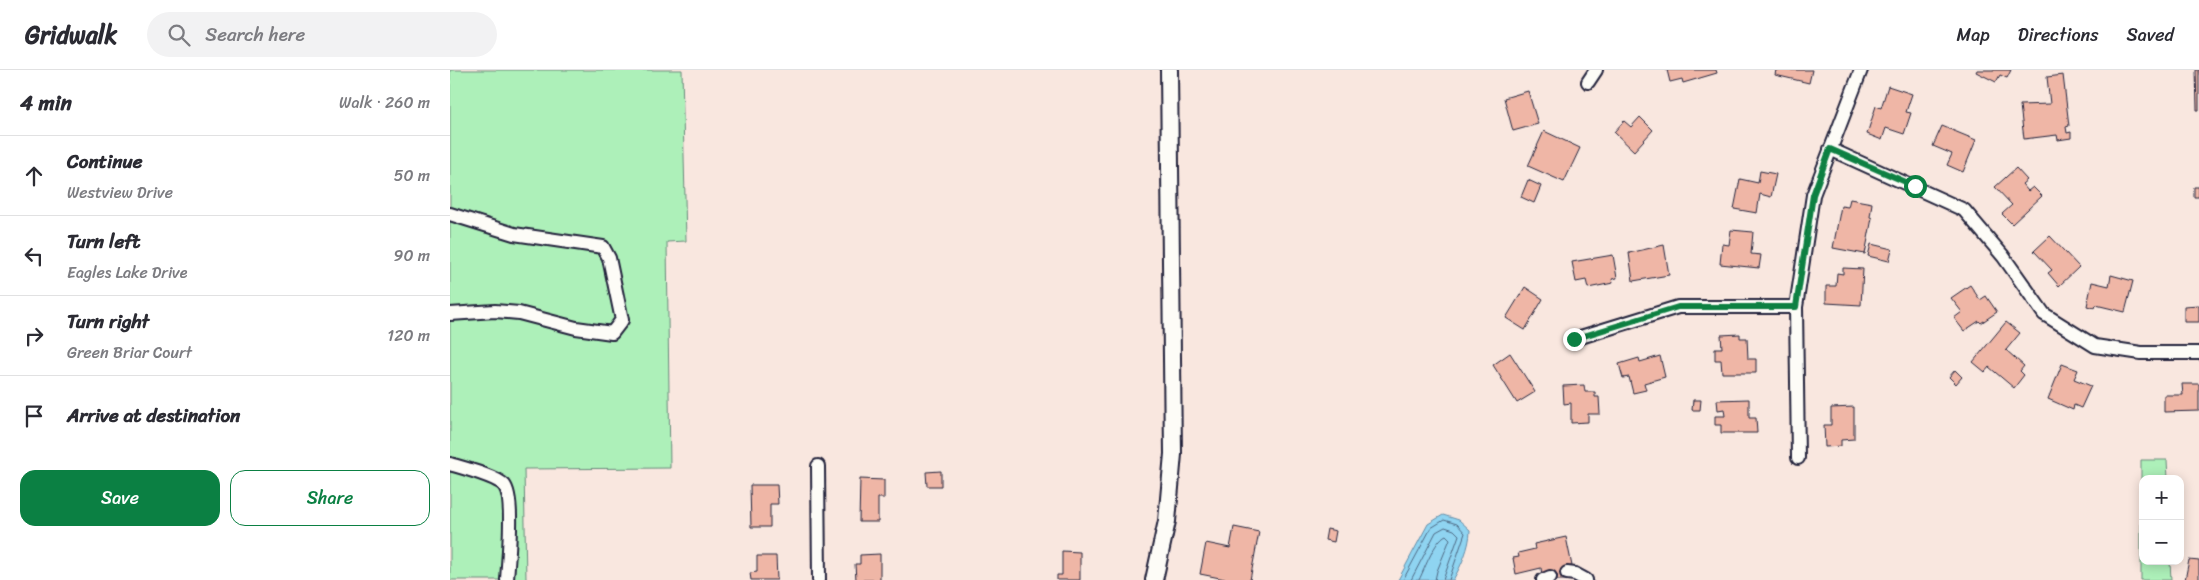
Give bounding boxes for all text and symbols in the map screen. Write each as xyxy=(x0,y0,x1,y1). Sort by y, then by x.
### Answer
search box xyxy=(147,12,497,57)
text: Gridwalk xyxy=(25,14,117,56)
text: Search here xyxy=(205,18,305,51)
text: Map xyxy=(1957,19,1990,51)
text: Directions xyxy=(2018,19,2099,51)
text: Saved xyxy=(2127,19,2174,51)
icon: search xyxy=(165,21,193,49)
text: 4 min xyxy=(20,84,72,122)
text: Walk · 260 m xyxy=(339,88,430,117)
text: Continue xyxy=(67,145,143,178)
text: 50 m xyxy=(394,161,430,190)
icon: ahead xyxy=(20,162,48,190)
route start xyxy=(1904,175,1927,198)
text: Westview Drive xyxy=(67,178,173,207)
text: Turn left xyxy=(67,225,140,258)
text: 90 m xyxy=(394,241,430,270)
icon: left xyxy=(20,242,48,270)
text: Eagles Lake Drive xyxy=(67,258,188,287)
text: Turn right xyxy=(67,305,149,338)
text: 120 m xyxy=(387,321,430,350)
icon: right xyxy=(20,322,48,350)
route end xyxy=(1563,328,1586,351)
text: Green Briar Court xyxy=(67,338,192,367)
text: Arrive at destination xyxy=(67,399,240,432)
icon: arrive xyxy=(20,402,48,430)
button: Save xyxy=(20,470,220,526)
button: Share xyxy=(230,470,430,526)
map controls xyxy=(2139,475,2184,565)
button: + xyxy=(2139,475,2184,520)
button: − xyxy=(2139,520,2184,565)

